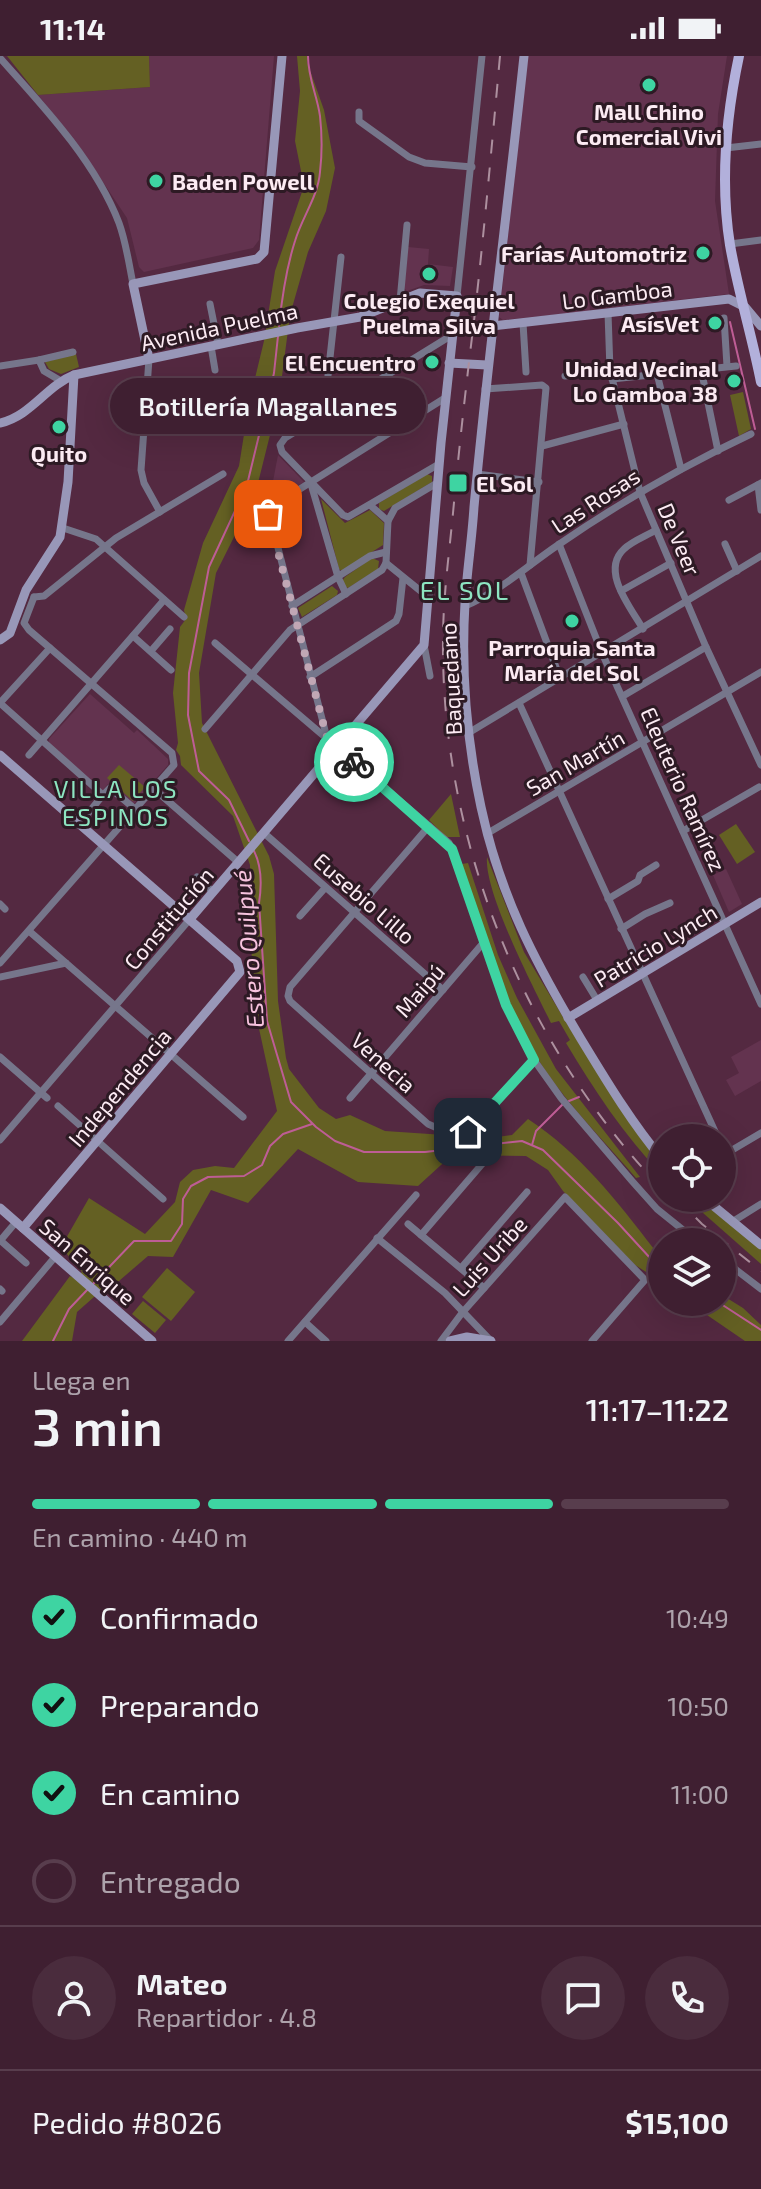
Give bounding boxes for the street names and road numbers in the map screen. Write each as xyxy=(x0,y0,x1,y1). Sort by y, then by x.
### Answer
street label: Lo Gamboa xyxy=(560,274,674,314)
street label: Avenida Puelma xyxy=(138,297,300,355)
street label: Las Rosas xyxy=(546,462,644,538)
street label: De Veer xyxy=(653,499,707,579)
street label: Baquedano xyxy=(434,622,466,736)
street label: Eleuterio Ramírez xyxy=(636,703,732,875)
street label: San Martín xyxy=(521,724,629,800)
street label: Eusebio Lillo xyxy=(309,847,421,949)
street label: Constitución xyxy=(118,862,218,974)
street label: Patricio Lynch xyxy=(589,898,721,992)
street label: Maipú xyxy=(389,958,449,1022)
street label: Independencia xyxy=(62,1023,176,1151)
street label: Venecia xyxy=(347,1026,421,1098)
street label: Luis Uribe xyxy=(446,1211,532,1301)
street label: San Enrique xyxy=(35,1212,141,1310)

